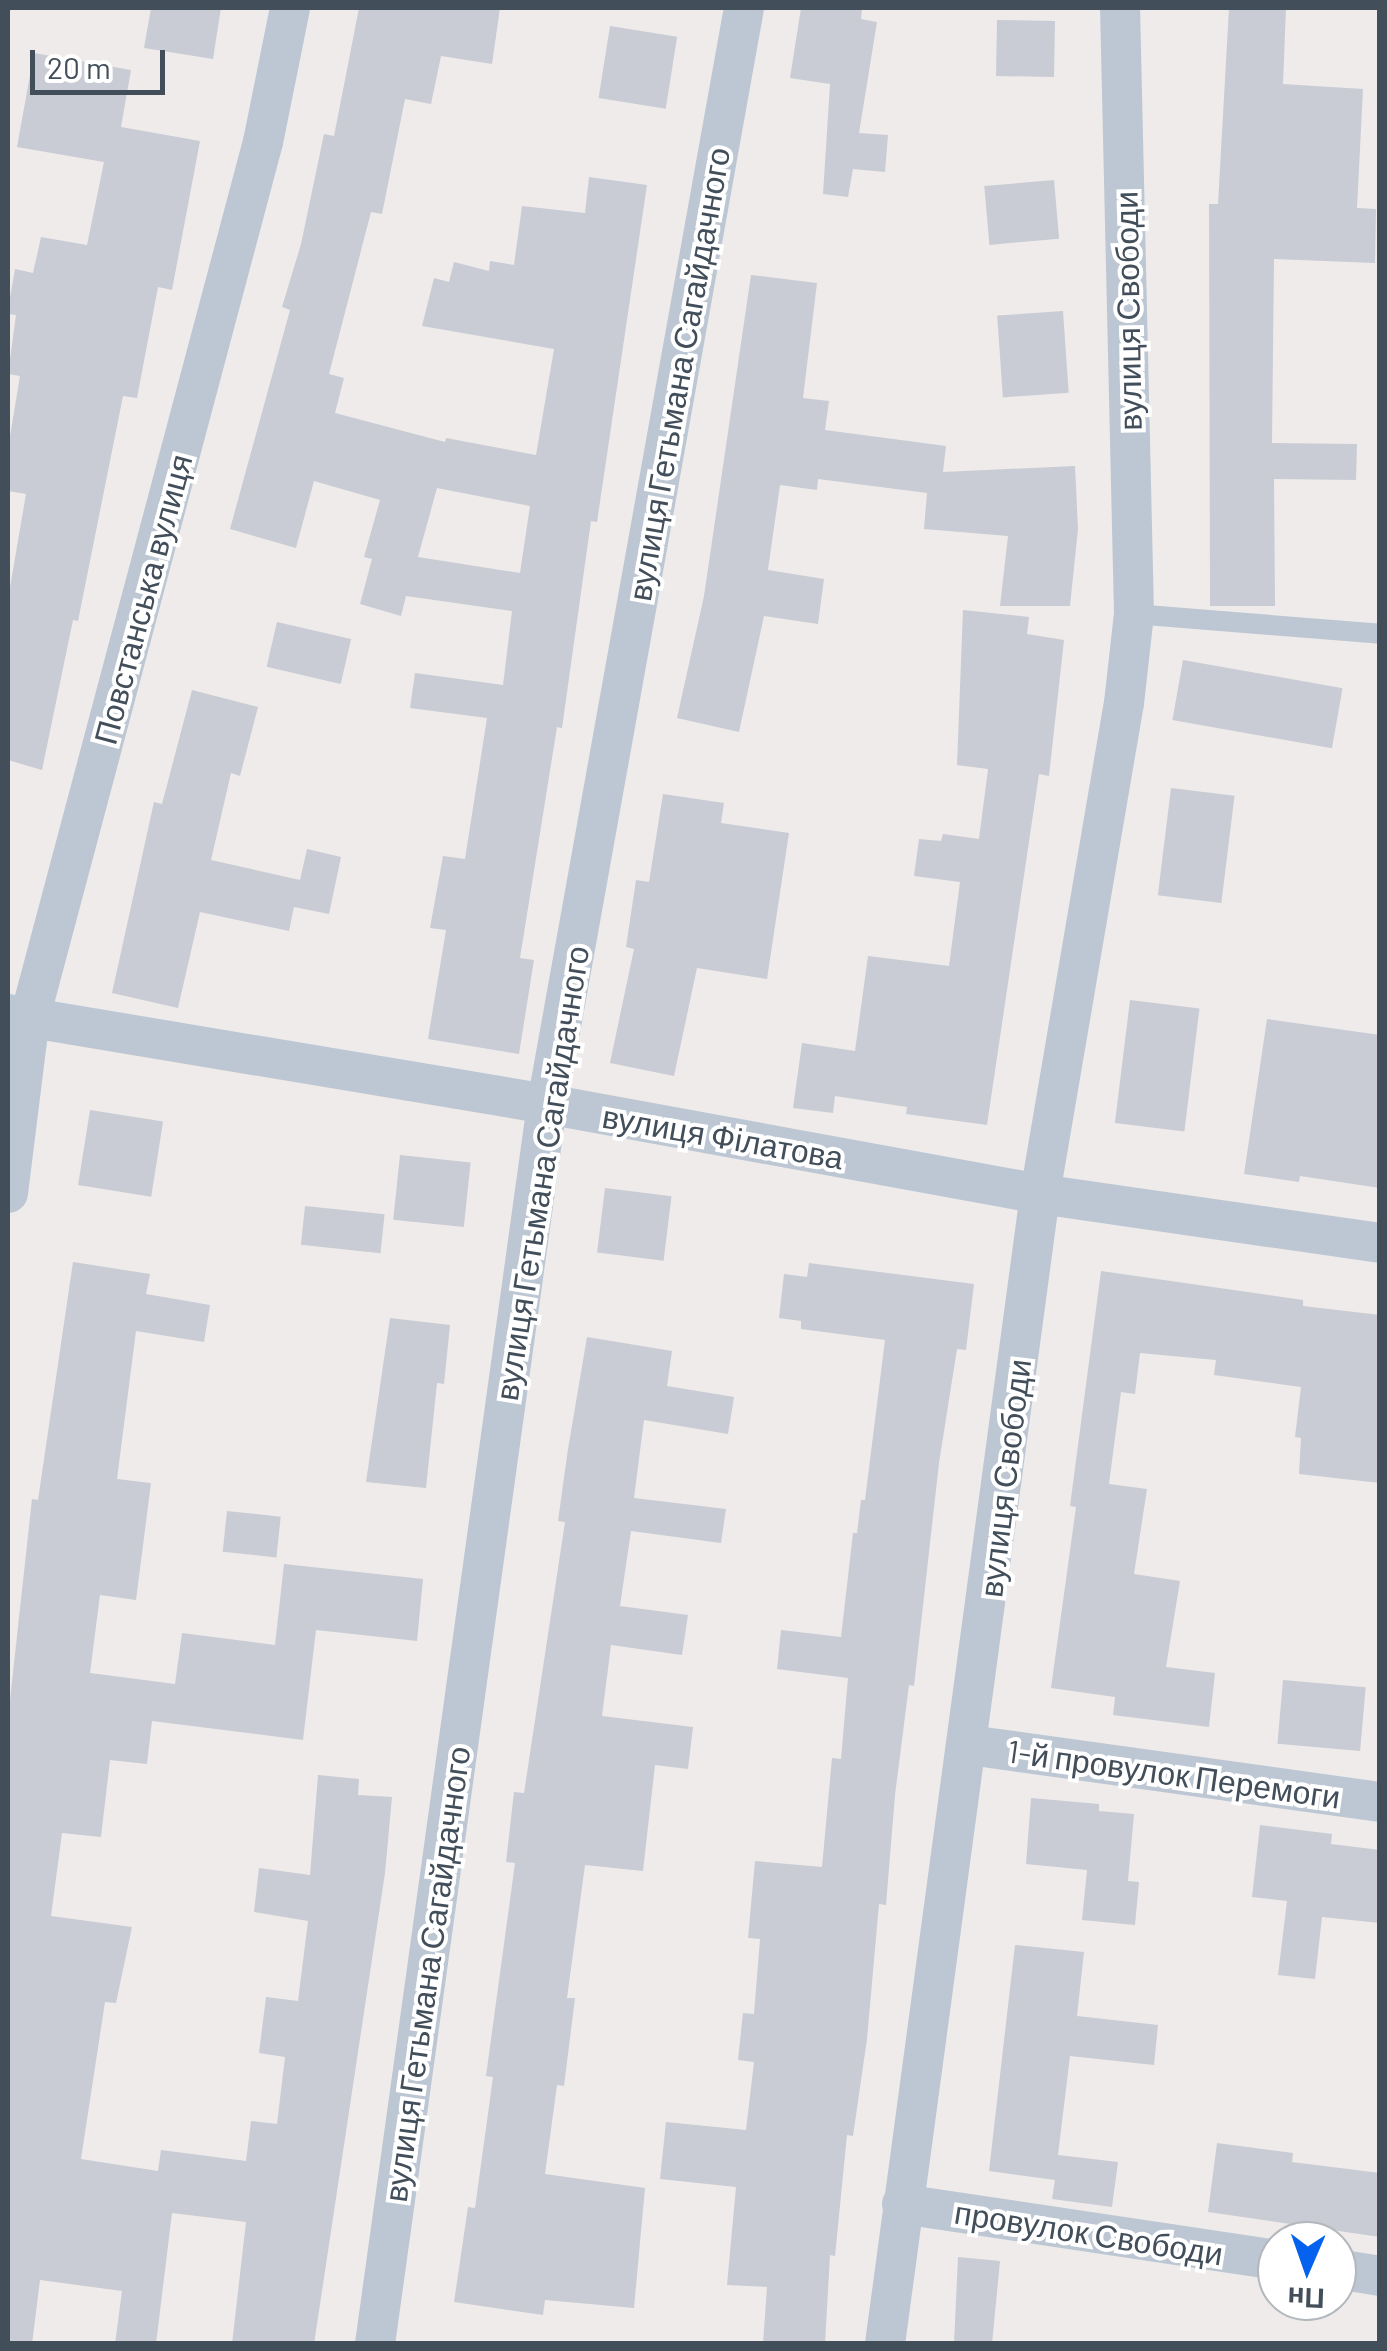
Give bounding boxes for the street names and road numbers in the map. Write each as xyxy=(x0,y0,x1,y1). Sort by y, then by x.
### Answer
street label: вулиця Гетьмана Сагайдачного xyxy=(619,144,737,604)
street label: вулиця Свободи xyxy=(1106,191,1148,431)
street label: Повстанська вулиця xyxy=(85,450,199,748)
street label: вулиця Гетьмана Сагайдачного xyxy=(486,943,596,1403)
street label: вулиця Філатова xyxy=(600,1096,846,1176)
street label: вулиця Свободи xyxy=(970,1357,1038,1599)
street label: 1-й провулок Перемоги xyxy=(1005,1731,1343,1815)
street label: вулиця Гетьмана Сагайдачного xyxy=(375,1744,477,2204)
street label: провулок Свободи xyxy=(952,2192,1226,2272)

